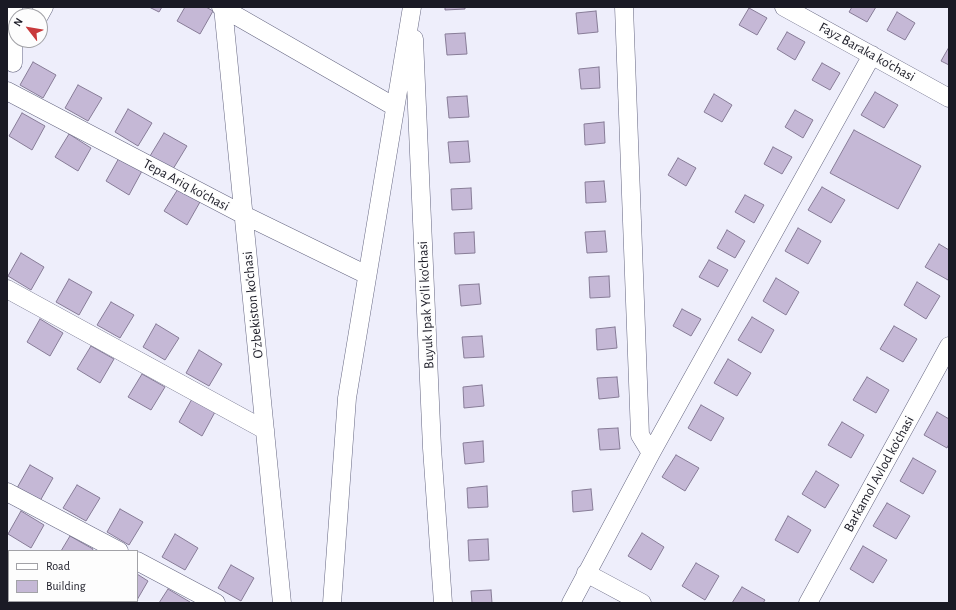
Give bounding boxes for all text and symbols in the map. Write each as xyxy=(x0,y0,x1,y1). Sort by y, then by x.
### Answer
north arrow xyxy=(8,8,48,48)
text: N xyxy=(11,16,25,28)
street label: Fayz Baraka ko'chasi xyxy=(816,19,918,85)
street label: Tepa Ariq ko'chasi xyxy=(140,155,232,215)
street label: Buyuk Ipak Yo'li ko'chasi xyxy=(414,241,438,369)
street label: O'zbekiston ko'chasi xyxy=(239,251,267,359)
street label: Barkamol Avlod ko'chasi xyxy=(840,413,918,535)
legend xyxy=(8,550,138,602)
text: Road xyxy=(46,560,70,572)
text: Building xyxy=(46,580,86,592)

